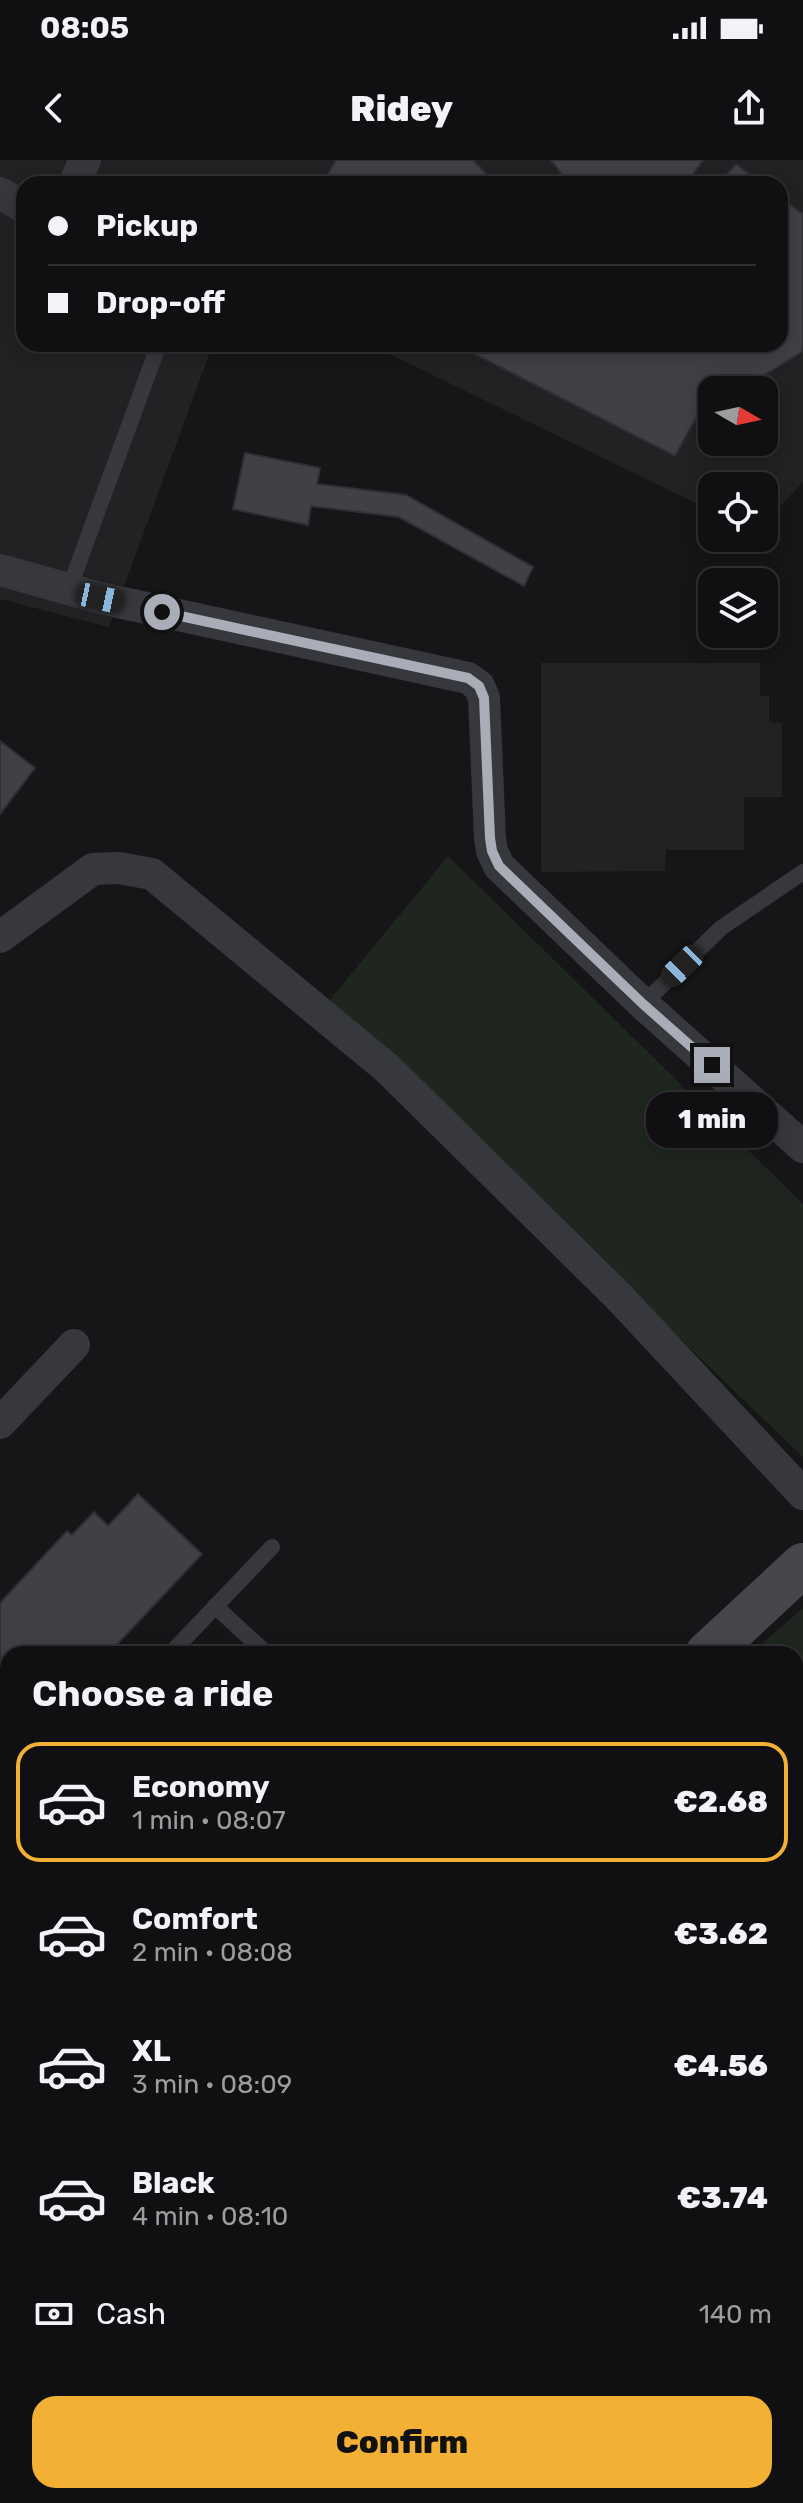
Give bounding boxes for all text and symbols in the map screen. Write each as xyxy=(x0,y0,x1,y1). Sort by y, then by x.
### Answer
text: 08:05 xyxy=(40,10,129,46)
icon: back xyxy=(32,86,76,130)
icon: share xyxy=(727,86,771,130)
text: Ridey xyxy=(350,87,453,130)
text: Pickup xyxy=(96,208,198,244)
text: Drop-off xyxy=(96,285,225,321)
north arrow xyxy=(698,376,778,456)
map controls xyxy=(698,376,778,648)
button: locate xyxy=(698,472,778,552)
button: layers xyxy=(698,568,778,648)
car xyxy=(74,581,126,615)
route start xyxy=(144,594,180,630)
car xyxy=(656,941,708,991)
route end xyxy=(694,1047,730,1083)
callout: 1 min xyxy=(646,1093,778,1149)
text: 1 min xyxy=(678,1104,746,1135)
text: Choose a ride xyxy=(32,1672,273,1715)
icon: car xyxy=(36,1766,108,1838)
text: Economy xyxy=(132,1769,270,1805)
text: €2.68 xyxy=(674,1784,768,1820)
text: 1 min · 08:07 xyxy=(132,1805,286,1836)
icon: car xyxy=(36,1898,108,1970)
text: Comfort xyxy=(132,1901,258,1937)
text: €3.62 xyxy=(674,1916,768,1952)
text: 2 min · 08:08 xyxy=(132,1937,293,1968)
icon: car xyxy=(36,2030,108,2102)
text: XL xyxy=(132,2033,171,2069)
text: €4.56 xyxy=(674,2048,768,2084)
text: 3 min · 08:09 xyxy=(132,2069,292,2100)
icon: car xyxy=(36,2162,108,2234)
text: Black xyxy=(132,2165,215,2201)
text: €3.74 xyxy=(677,2180,768,2216)
text: 4 min · 08:10 xyxy=(132,2201,288,2232)
icon: cash xyxy=(32,2292,76,2336)
text: Cash xyxy=(96,2296,166,2332)
text: 140 m xyxy=(699,2299,772,2330)
button: Confirm xyxy=(32,2396,772,2488)

